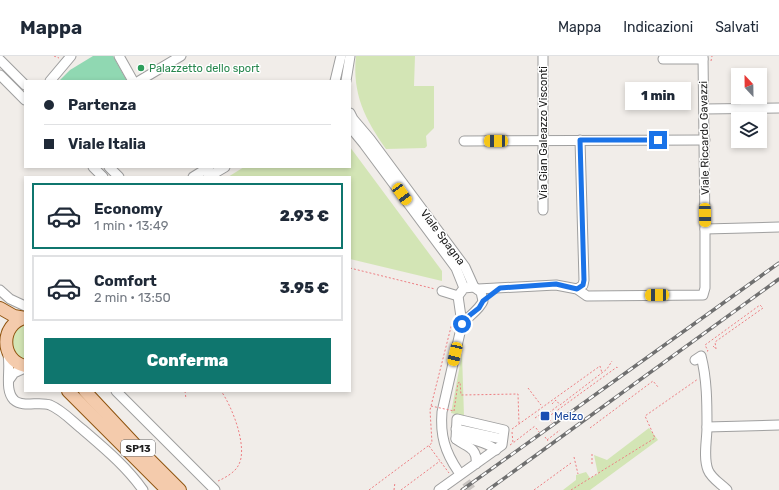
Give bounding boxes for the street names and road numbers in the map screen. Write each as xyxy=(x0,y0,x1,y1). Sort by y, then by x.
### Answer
street label: Via Gian Galeazzo Visconti xyxy=(537,66,550,200)
street label: Viale Riccardo Gavazzi xyxy=(697,81,712,195)
street label: Viale Spagna xyxy=(417,207,468,268)
road number: SP13 xyxy=(121,440,155,456)

